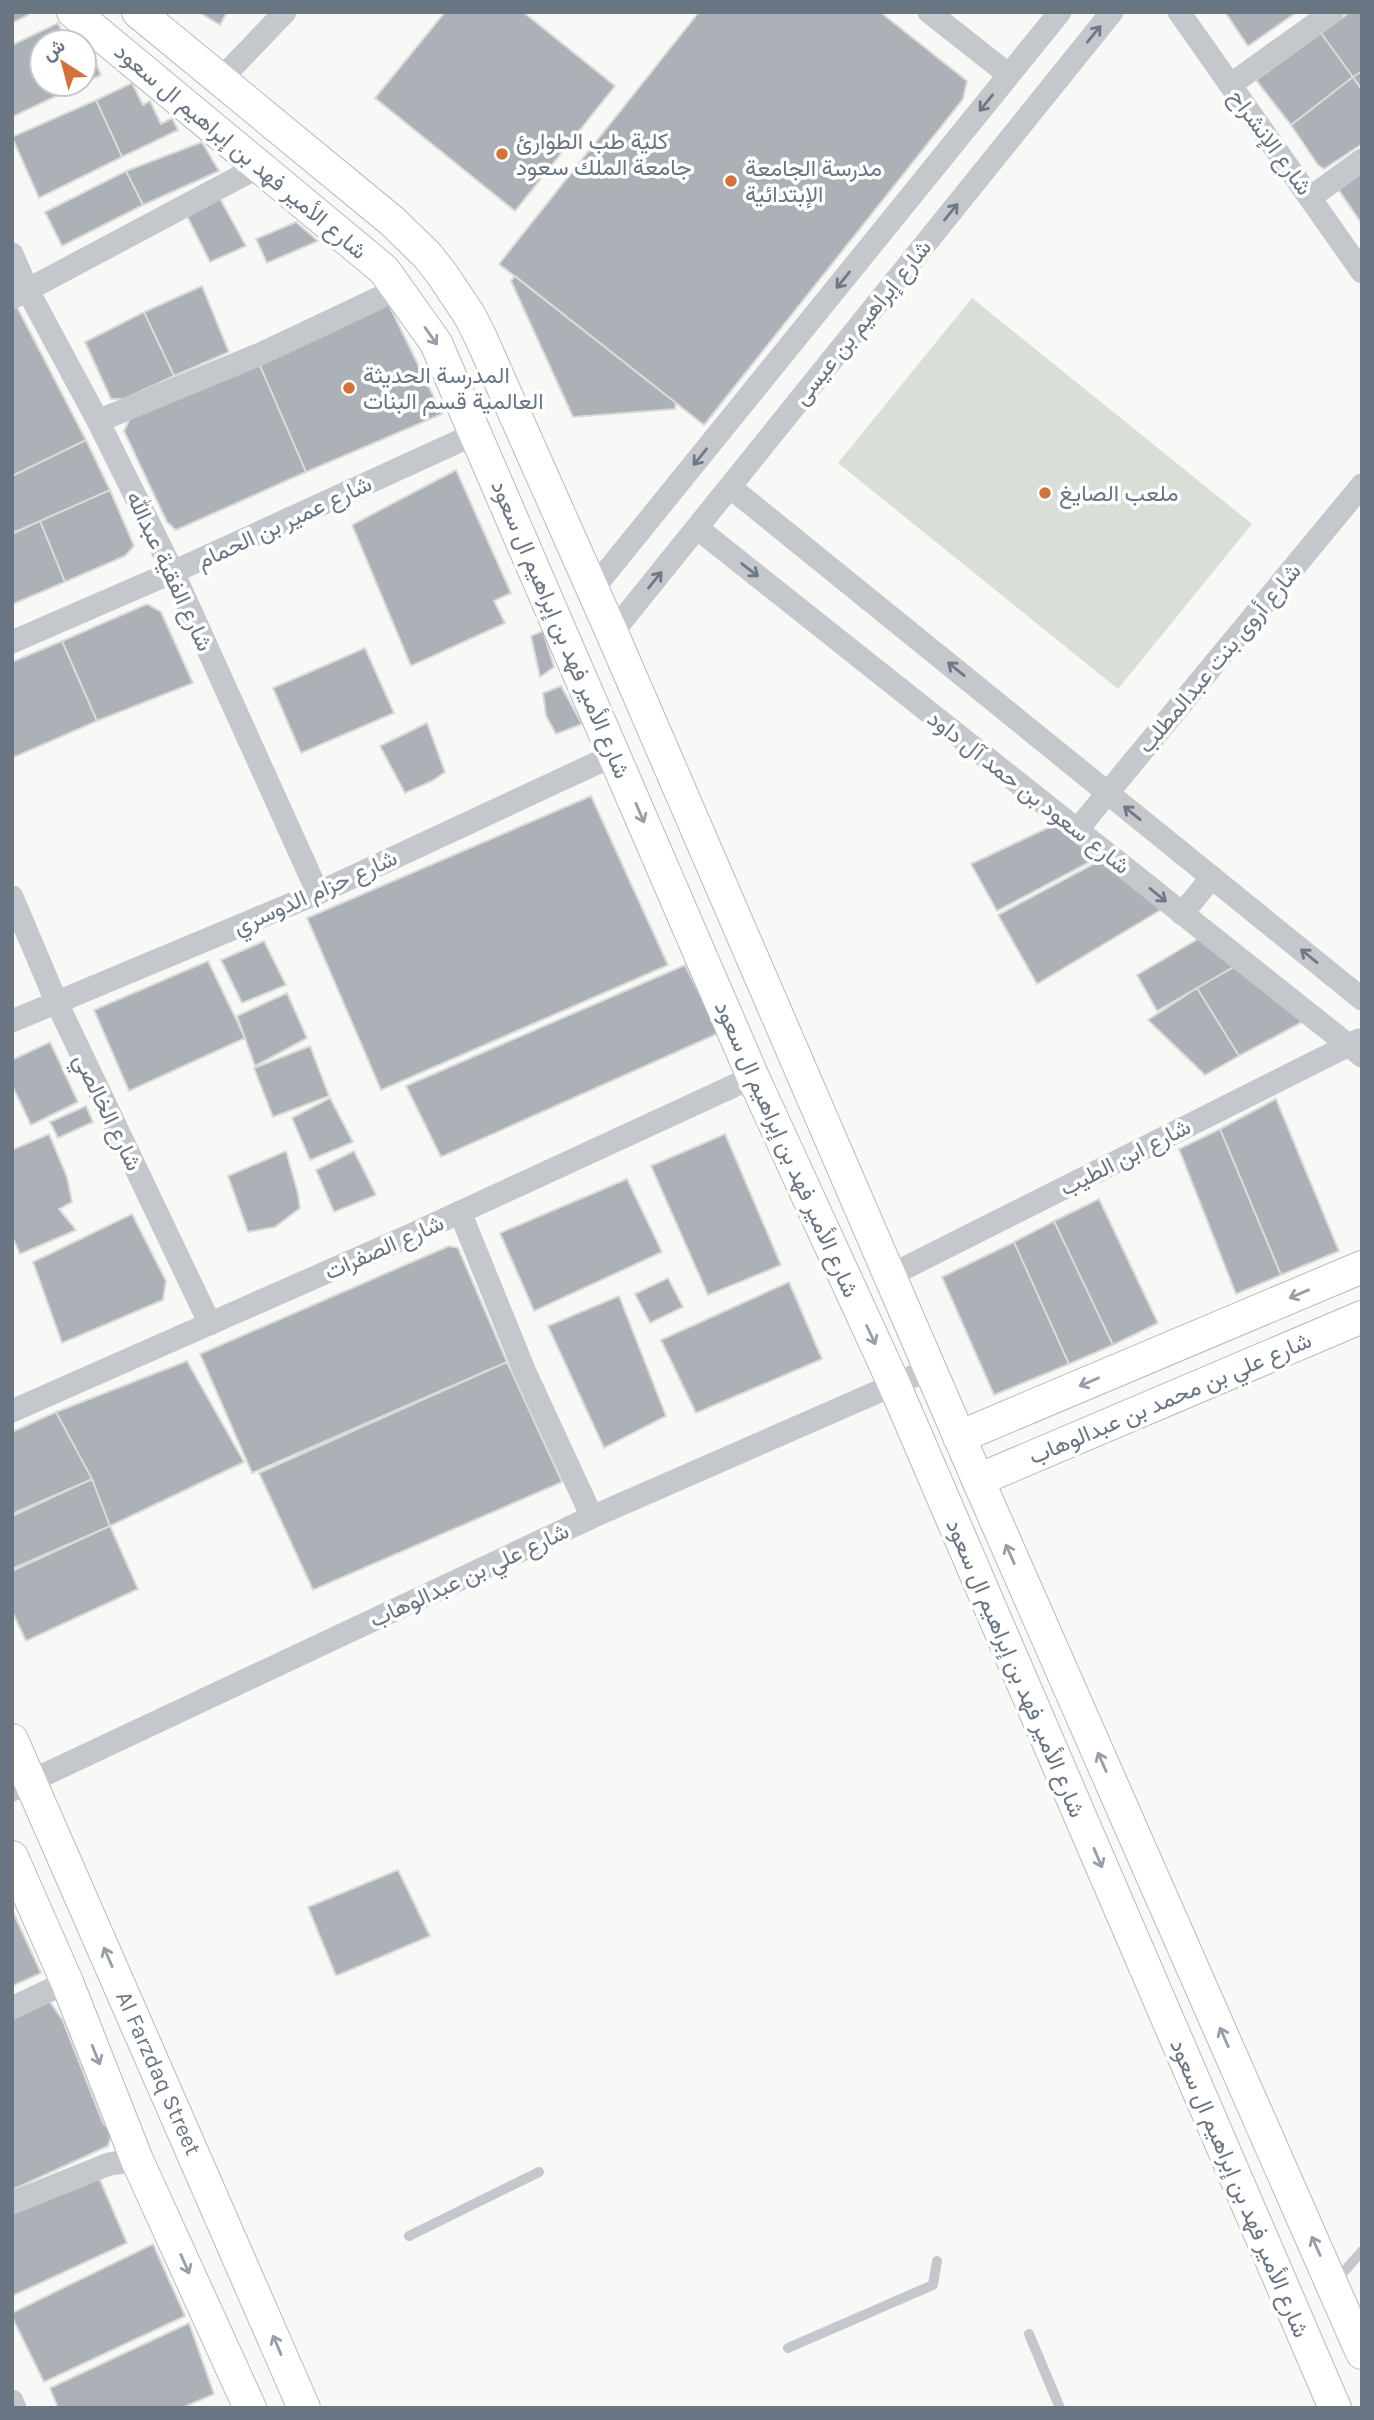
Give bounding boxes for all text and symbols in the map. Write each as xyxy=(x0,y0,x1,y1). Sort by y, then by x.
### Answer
one-way arrow xyxy=(1086,26,1102,44)
north arrow xyxy=(28,28,98,98)
text: ش xyxy=(38,34,69,66)
street label: شارع الأمير فهد بن إبراهيم ال سعود xyxy=(108,38,373,267)
street label: شارع الإنشراح xyxy=(1222,84,1318,202)
one-way arrow xyxy=(979,94,994,112)
place label: كلية طب الطوارئ جامعة الملك سعود xyxy=(516,128,692,182)
marker: كلية طب الطوارئ جامعة الملك سعود xyxy=(494,146,510,162)
place label: مدرسة الجامعة الإبتدائية xyxy=(745,155,882,209)
marker: مدرسة الجامعة الإبتدائية xyxy=(723,173,739,189)
one-way arrow xyxy=(944,203,959,221)
street label: شارع إبراهيم بن عيسى xyxy=(788,234,939,411)
one-way arrow xyxy=(835,271,851,289)
one-way arrow xyxy=(424,326,438,345)
place label: المدرسة الحديثة العالمية قسم البنات xyxy=(363,362,543,416)
marker: المدرسة الحديثة العالمية قسم البنات xyxy=(341,380,357,396)
one-way arrow xyxy=(692,447,708,465)
street label: شارع عمير بن الحمام xyxy=(193,470,377,577)
street label: شارع الأمير فهد بن إبراهيم ال سعود xyxy=(483,476,636,783)
place label: ملعب الصايغ xyxy=(1059,480,1179,509)
marker: ملعب الصايغ xyxy=(1037,485,1053,501)
street label: شارع الفقية عبدالله xyxy=(119,487,218,656)
street label: شارع أروى بنت عبدالمطلب xyxy=(1132,558,1308,760)
one-way arrow xyxy=(740,563,759,578)
one-way arrow xyxy=(647,571,663,589)
one-way arrow xyxy=(947,662,965,677)
street label: شارع سعود بن حمد آل داود xyxy=(921,705,1135,881)
one-way arrow xyxy=(634,802,647,824)
one-way arrow xyxy=(1124,805,1142,820)
street label: شارع حزام الدوسري xyxy=(229,844,403,945)
one-way arrow xyxy=(1149,887,1167,902)
one-way arrow xyxy=(1300,949,1318,964)
street label: شارع الأمير فهد بن إبراهيم ال سعود xyxy=(707,997,864,1302)
street label: شارع الخالصي xyxy=(63,1049,147,1177)
street label: شارع ابن الطيب xyxy=(1055,1113,1196,1204)
street label: شارع الصفرات xyxy=(320,1209,449,1288)
one-way arrow xyxy=(1289,1288,1310,1301)
one-way arrow xyxy=(866,1324,879,1345)
street label: شارع علي بن محمد بن عبدالوهاب xyxy=(1025,1327,1318,1475)
one-way arrow xyxy=(1079,1376,1101,1389)
street label: شارع الأمير فهد بن إبراهيم ال سعود xyxy=(938,1515,1091,1822)
street label: شارع علي بن عبدالوهاب xyxy=(365,1517,575,1638)
one-way arrow xyxy=(1003,1544,1016,1565)
one-way arrow xyxy=(1095,1752,1108,1773)
one-way arrow xyxy=(1092,1847,1105,1868)
one-way arrow xyxy=(101,1947,114,1968)
street label: Al Farzdaq Street xyxy=(110,1987,207,2160)
one-way arrow xyxy=(1217,2027,1230,2049)
street label: شارع الأمير فهد بن إبراهيم ال سعود xyxy=(1162,2035,1315,2342)
one-way arrow xyxy=(90,2044,103,2066)
one-way arrow xyxy=(1309,2235,1322,2257)
one-way arrow xyxy=(179,2254,192,2275)
one-way arrow xyxy=(270,2335,283,2356)

